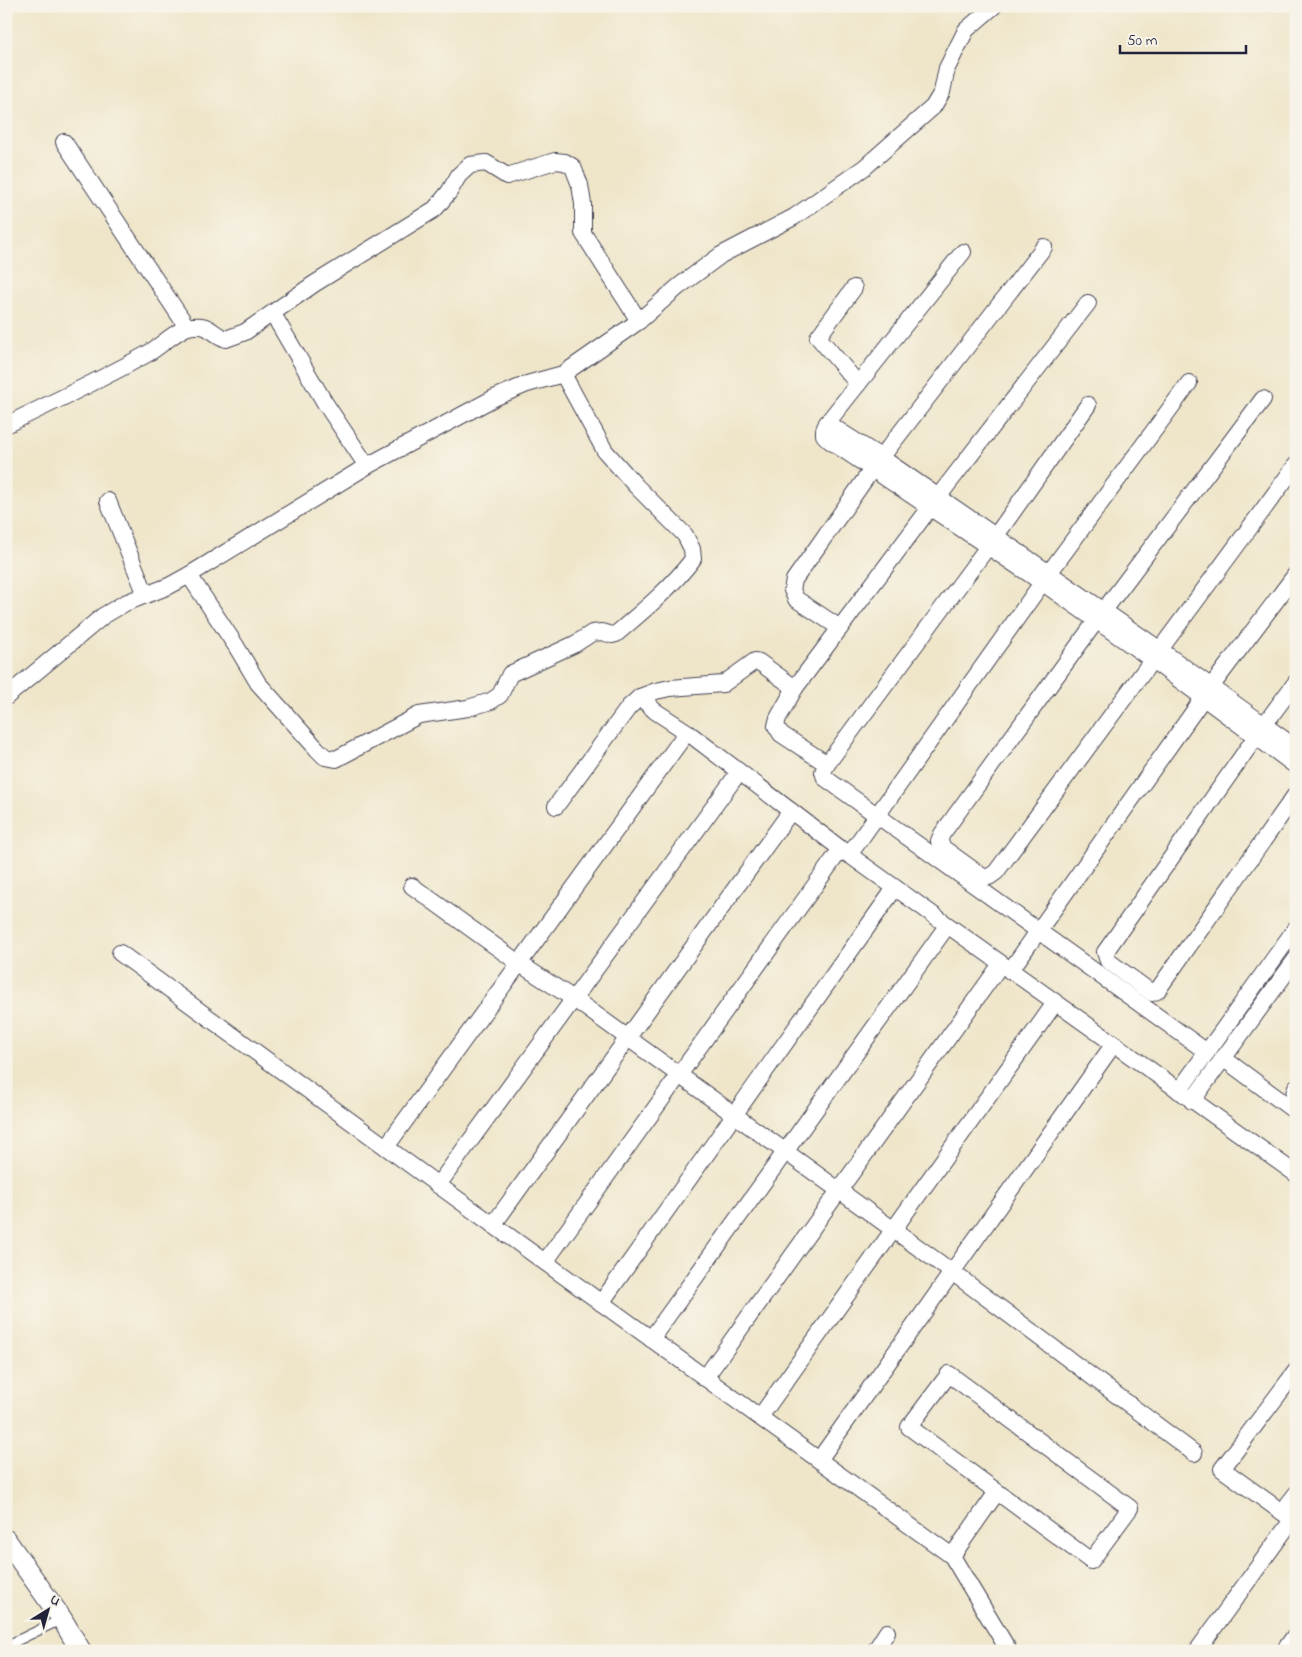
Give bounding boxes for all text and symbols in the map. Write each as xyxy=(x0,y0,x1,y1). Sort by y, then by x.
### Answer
scale bar xyxy=(1120,22,1246,54)
text: 50 m xyxy=(1127,30,1158,52)
north arrow xyxy=(22,1584,72,1634)
text: U xyxy=(45,1590,65,1612)

